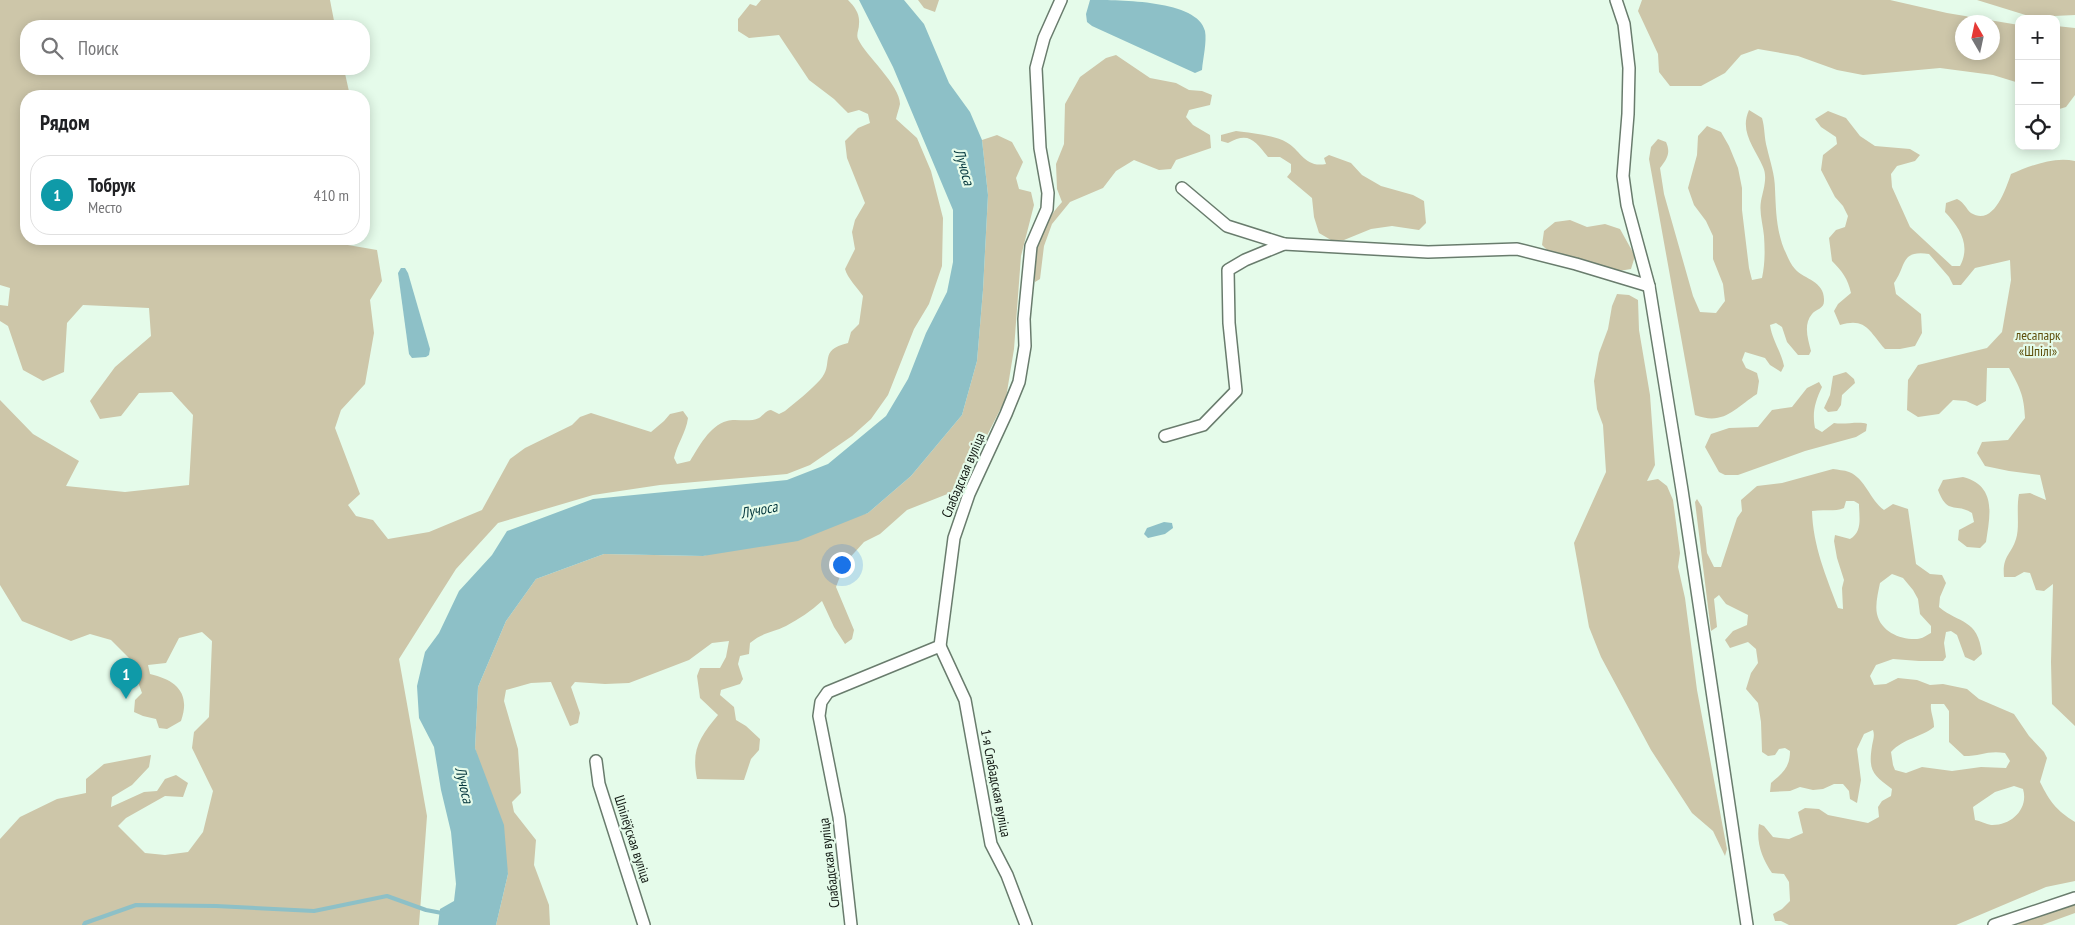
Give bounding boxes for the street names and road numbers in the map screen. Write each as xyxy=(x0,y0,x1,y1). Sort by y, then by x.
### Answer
street label: Слабадская вуліца xyxy=(937,430,989,520)
street label: 1-я Слабадская вуліца xyxy=(977,728,1015,838)
street label: Шпілёўская вуліца xyxy=(610,793,656,885)
street label: Слабадская вуліца xyxy=(815,817,843,909)

